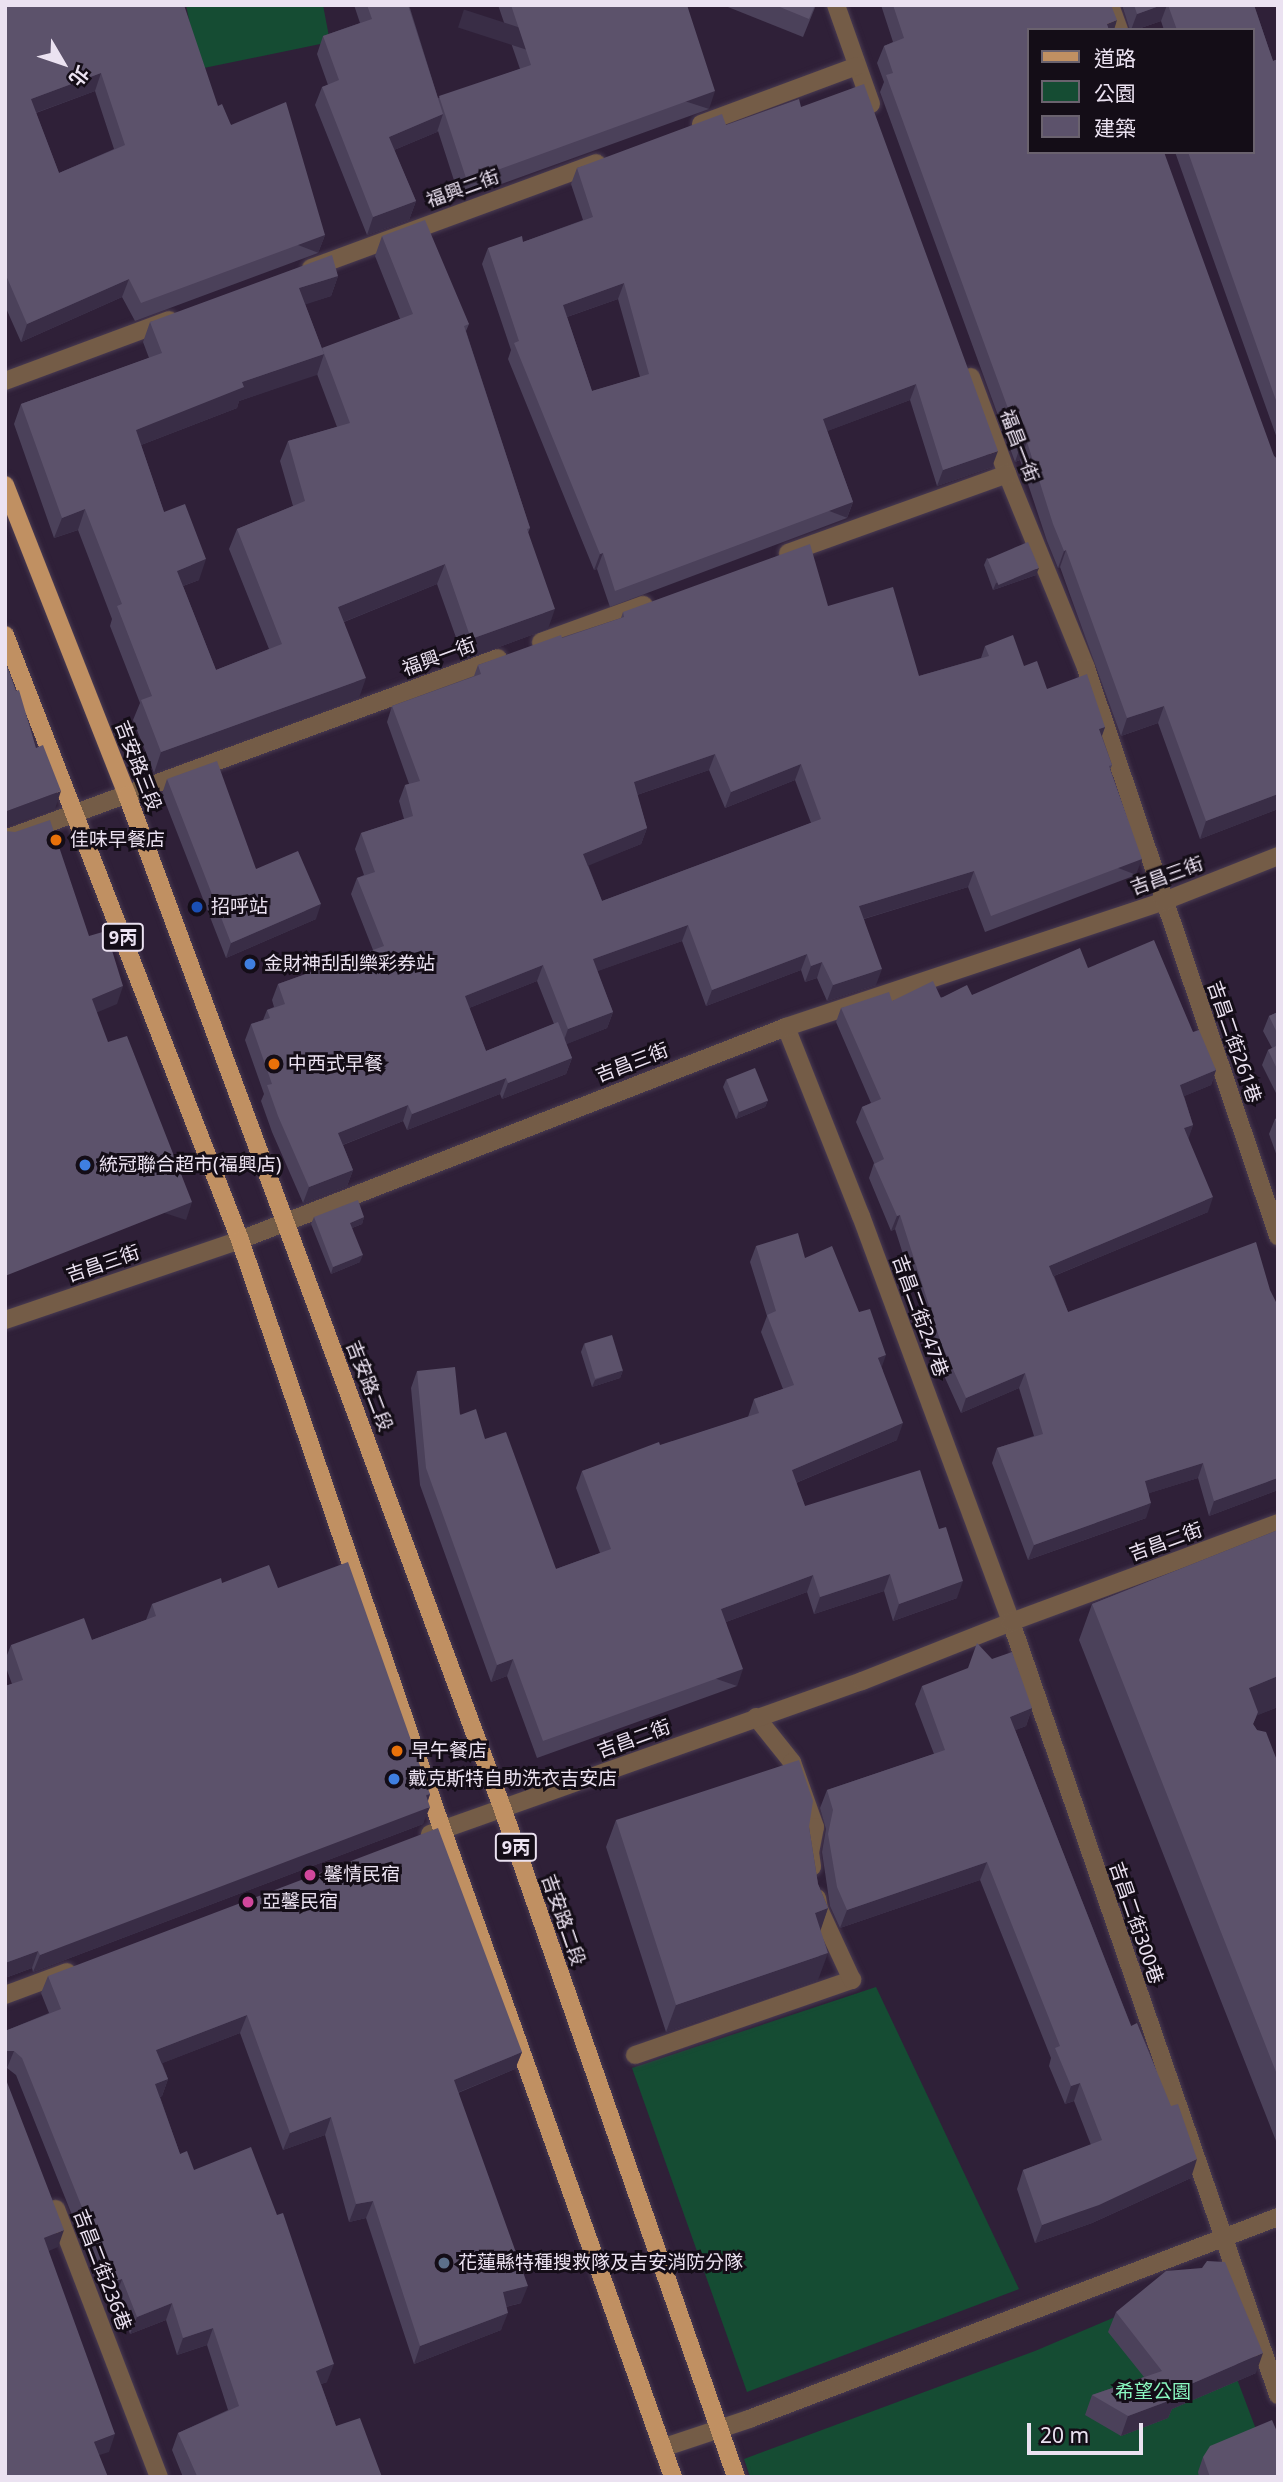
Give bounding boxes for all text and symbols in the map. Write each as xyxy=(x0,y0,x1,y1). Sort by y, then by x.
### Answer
north arrow xyxy=(28,28,98,98)
legend xyxy=(1028,28,1255,154)
text: 道路 xyxy=(1094,44,1136,72)
text: 北 xyxy=(63,61,95,92)
text: 公園 xyxy=(1094,79,1136,107)
text: 建築 xyxy=(1094,114,1136,142)
street label: 福興二街 xyxy=(423,165,503,213)
street label: 福昌一街 xyxy=(995,406,1043,486)
street label: 福興一街 xyxy=(399,633,479,681)
street label: 吉安路三段 xyxy=(110,718,166,814)
place label: 佳味早餐店 xyxy=(70,829,165,851)
marker: 佳味早餐店 xyxy=(48,832,64,848)
street label: 吉昌三街 xyxy=(1127,852,1207,900)
place label: 招呼站 xyxy=(211,896,268,918)
marker: 招呼站 xyxy=(189,899,205,915)
road number: 9丙 xyxy=(100,922,146,952)
place label: 金財神刮刮樂彩券站 xyxy=(264,953,435,975)
marker: 金財神刮刮樂彩券站 xyxy=(242,956,258,972)
street label: 吉昌二街261巷 xyxy=(1202,978,1266,1106)
street label: 吉昌三街 xyxy=(592,1039,672,1087)
place label: 中西式早餐 xyxy=(288,1053,383,1075)
marker: 中西式早餐 xyxy=(266,1056,282,1072)
place label: 統冠聯合超市(福興店) xyxy=(99,1154,281,1176)
marker: 統冠聯合超市(福興店) xyxy=(77,1157,93,1173)
street label: 吉昌三街 xyxy=(63,1241,143,1287)
street label: 吉昌二街247巷 xyxy=(887,1252,953,1380)
street label: 吉安路二段 xyxy=(341,1338,397,1434)
street label: 吉昌二街 xyxy=(1126,1518,1206,1566)
street label: 吉昌二街 xyxy=(594,1715,674,1763)
place label: 早午餐店 xyxy=(411,1740,487,1762)
marker: 早午餐店 xyxy=(389,1743,405,1759)
place label: 戴克斯特自助洗衣吉安店 xyxy=(408,1768,617,1790)
marker: 戴克斯特自助洗衣吉安店 xyxy=(386,1771,402,1787)
road number: 9丙 xyxy=(493,1832,539,1861)
street label: 吉昌二街300巷 xyxy=(1104,1859,1168,1987)
place label: 馨情民宿 xyxy=(324,1864,400,1886)
marker: 馨情民宿 xyxy=(302,1867,318,1883)
street label: 吉安路二段 xyxy=(537,1871,589,1969)
place label: 亞馨民宿 xyxy=(262,1891,338,1913)
marker: 亞馨民宿 xyxy=(240,1894,256,1910)
street label: 吉昌二街236巷 xyxy=(68,2206,136,2334)
place label: 花蓮縣特種搜救隊及吉安消防分隊 xyxy=(458,2252,743,2274)
marker: 花蓮縣特種搜救隊及吉安消防分隊 xyxy=(436,2255,452,2271)
park label: 希望公園 xyxy=(1115,2381,1191,2403)
scale bar xyxy=(1031,2408,1146,2452)
text: 20 m xyxy=(1040,2421,1089,2449)

